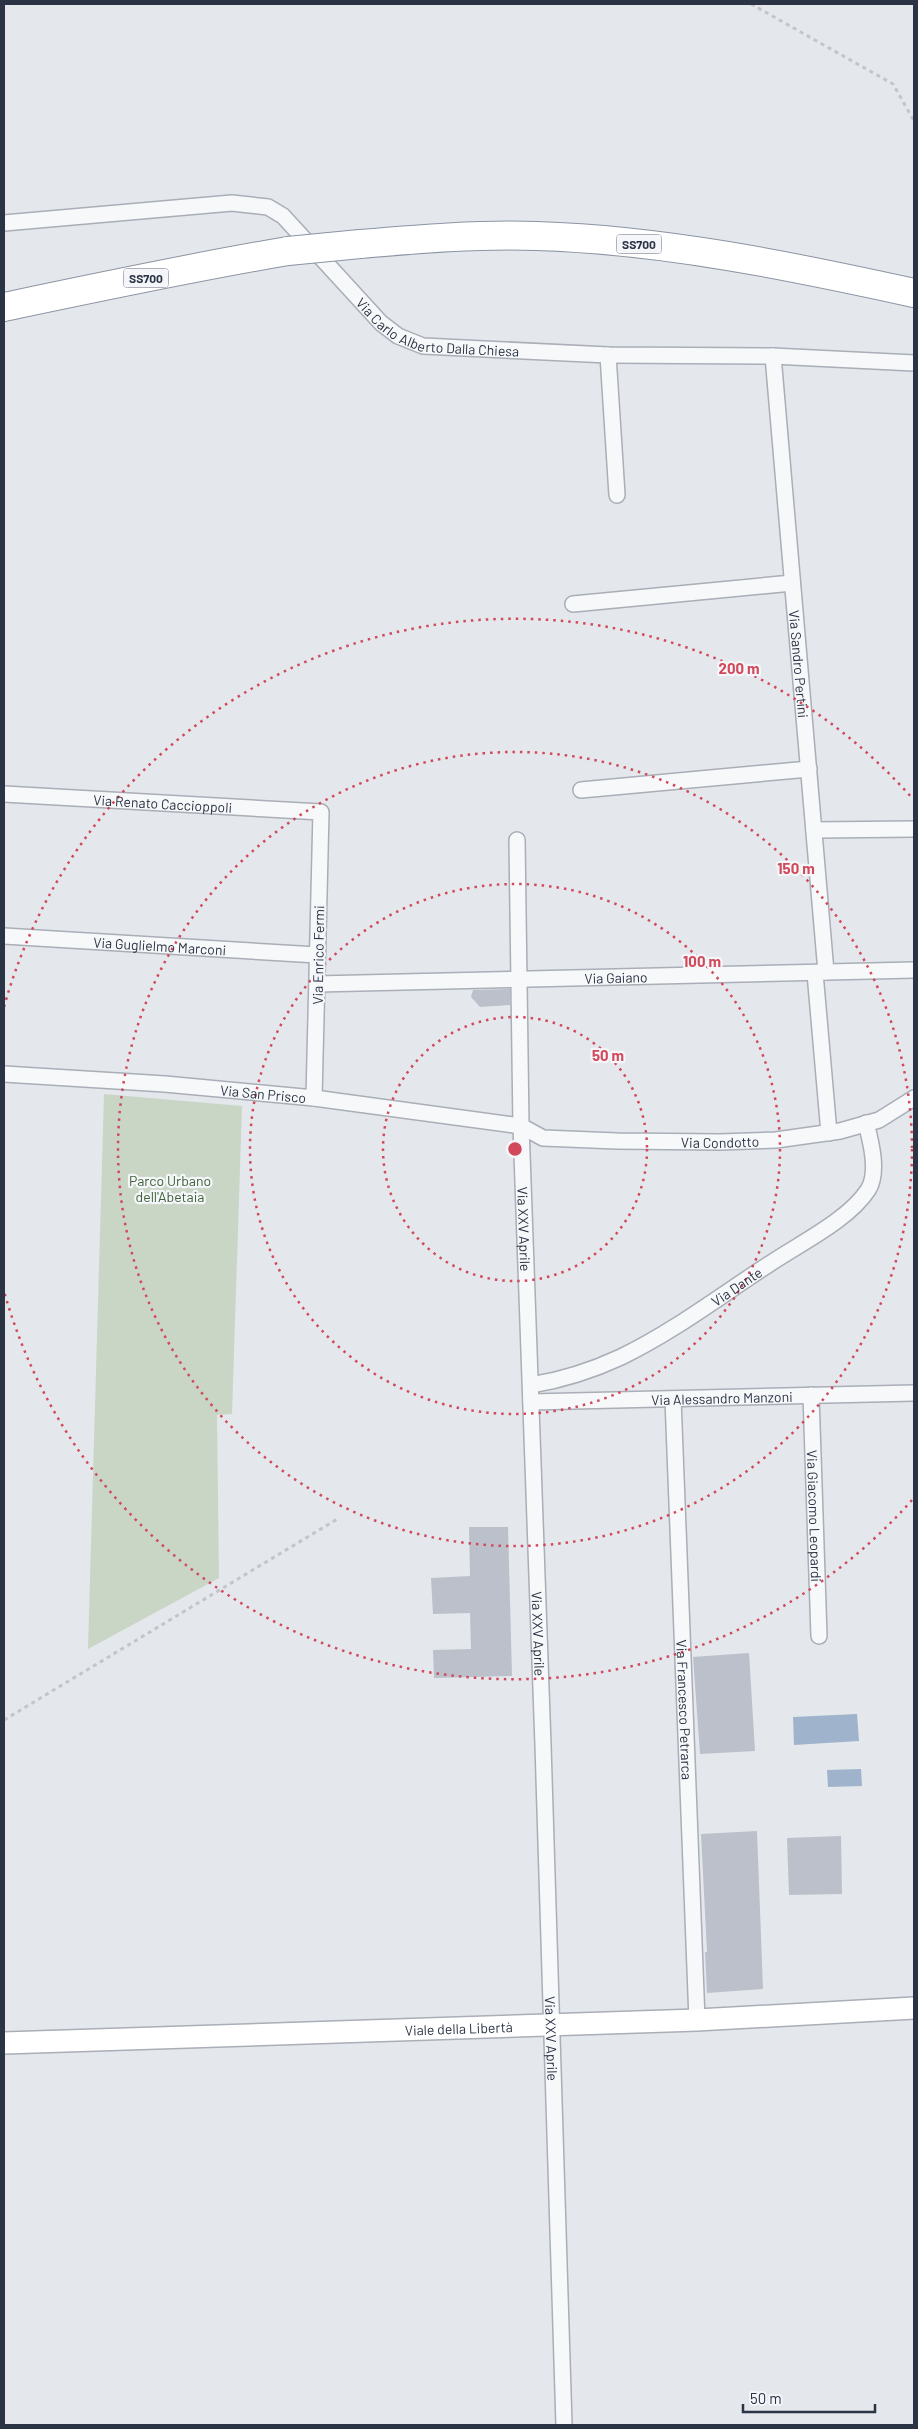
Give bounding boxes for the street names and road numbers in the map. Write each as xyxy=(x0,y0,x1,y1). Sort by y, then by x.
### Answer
road number: SS700 xyxy=(616,234,662,253)
road number: SS700 xyxy=(124,268,168,288)
street label: Via Carlo Alberto Dalla Chiesa xyxy=(353,294,520,359)
street label: Via Sandro Pertini xyxy=(786,609,813,719)
street label: Via Renato Caccioppoli xyxy=(93,791,233,815)
street label: Via Enrico Fermi xyxy=(309,905,327,1005)
street label: Via Guglielmo Marconi xyxy=(93,933,227,958)
street label: Via Gaiano xyxy=(584,968,648,986)
street label: Via San Prisco xyxy=(220,1081,307,1106)
street label: Via Condotto xyxy=(681,1132,759,1151)
street label: Via XXV Aprile xyxy=(515,1186,535,1272)
street label: Via Dante xyxy=(708,1263,765,1309)
street label: Via Alessandro Manzoni xyxy=(651,1387,793,1408)
street label: Via Giacomo Leopardi xyxy=(804,1450,826,1582)
street label: Via XXV Aprile xyxy=(529,1591,549,1676)
street label: Via Francesco Petrarca xyxy=(674,1639,696,1780)
street label: Via XXV Aprile xyxy=(542,1996,562,2081)
street label: Viale della Libertà xyxy=(404,2018,513,2038)

